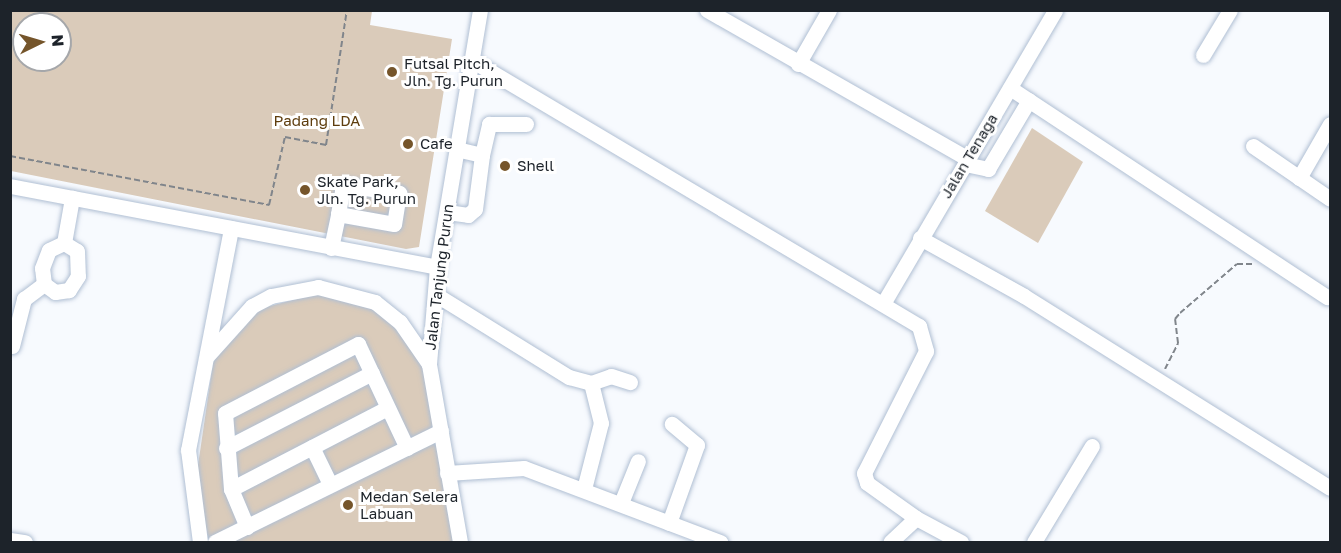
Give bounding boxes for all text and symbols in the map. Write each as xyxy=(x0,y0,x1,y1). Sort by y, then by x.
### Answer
north arrow xyxy=(12,12,72,72)
text: N xyxy=(47,34,68,48)
place label: Futsal Pitch, Jln. Tg. Purun xyxy=(404,54,503,89)
marker: Futsal Pitch, Jln. Tg. Purun xyxy=(385,65,399,79)
street label: Jalan Tenaga xyxy=(937,111,1001,201)
park label: Padang LDA xyxy=(274,112,360,130)
place label: Cafe xyxy=(420,135,453,153)
marker: Cafe xyxy=(401,137,415,151)
place label: Shell xyxy=(517,157,554,175)
marker: Shell xyxy=(498,159,512,173)
place label: Skate Park, Jln. Tg. Purun xyxy=(317,172,416,207)
marker: Skate Park, Jln. Tg. Purun xyxy=(298,183,312,197)
street label: Jalan Tanjung Purun xyxy=(421,203,457,351)
place label: Medan Selera Labuan xyxy=(360,487,458,522)
marker: Medan Selera Labuan xyxy=(341,498,355,512)

